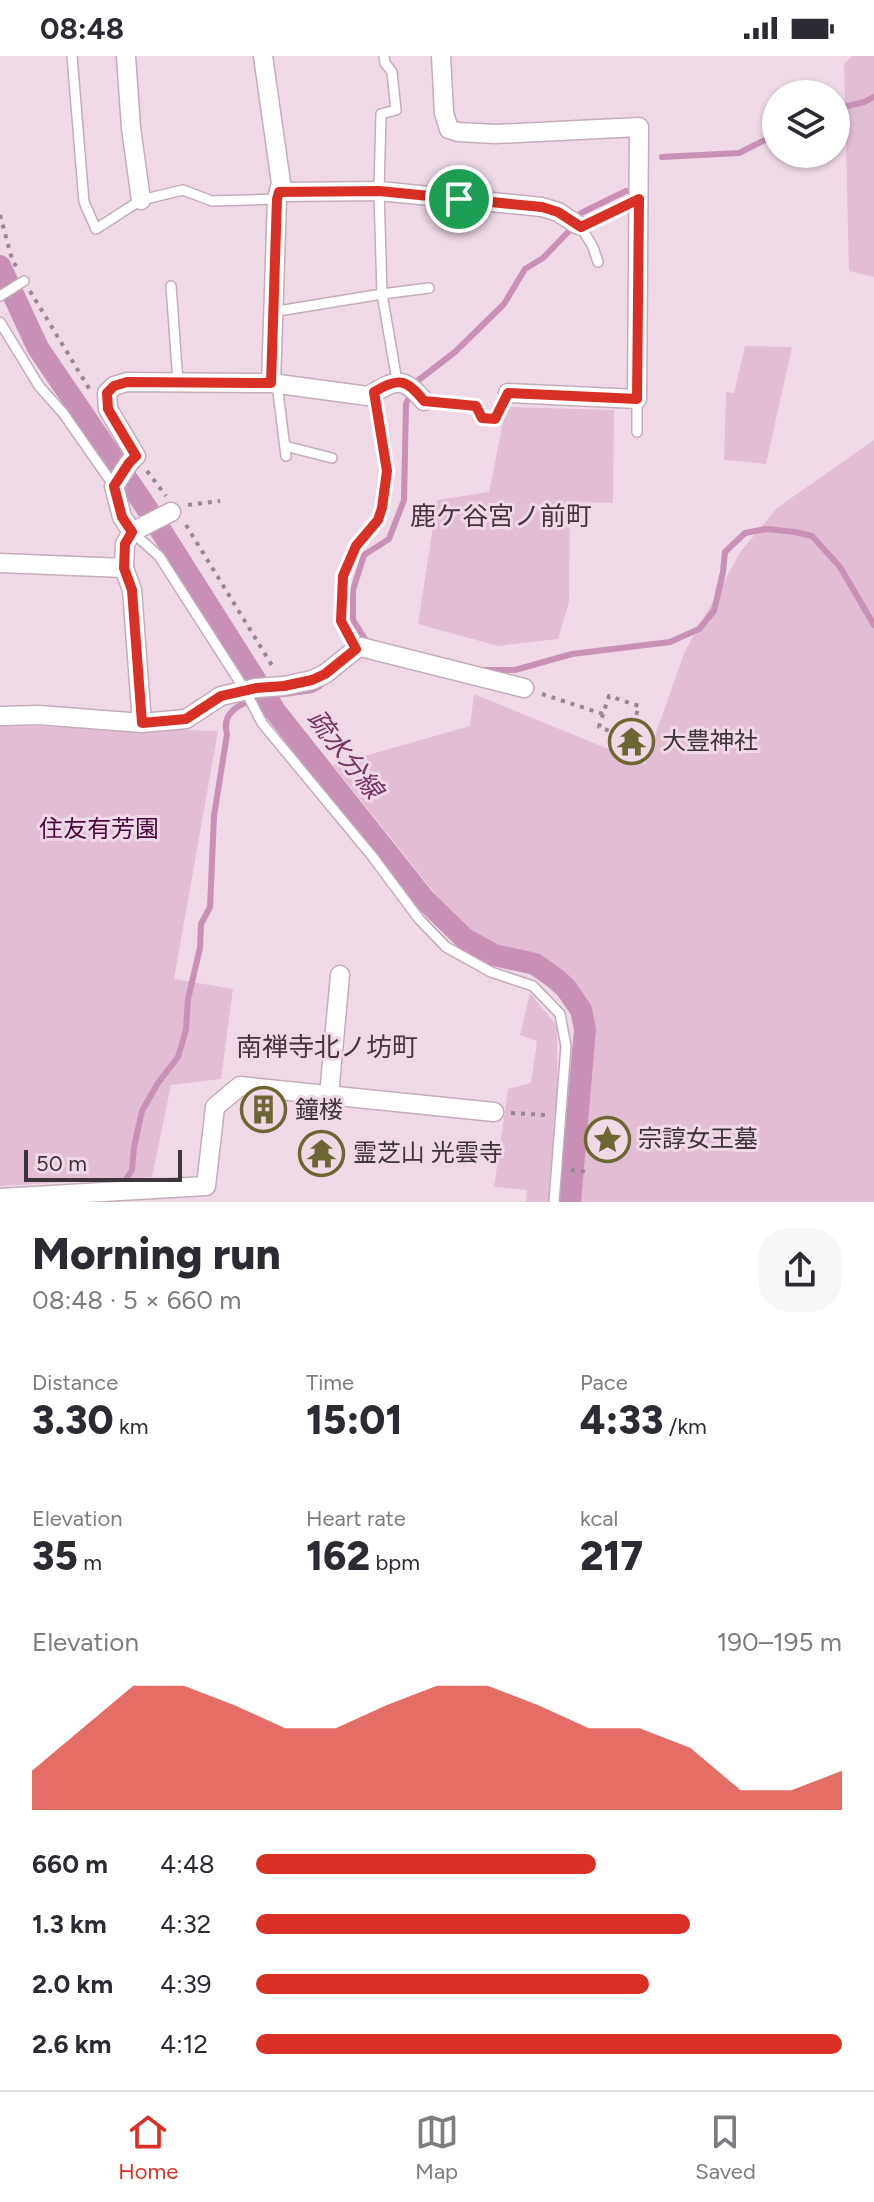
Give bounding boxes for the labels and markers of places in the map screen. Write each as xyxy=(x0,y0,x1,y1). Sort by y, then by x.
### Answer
pin xyxy=(425,165,493,233)
temple icon: 大豊神社 xyxy=(607,717,655,765)
place label: 大豊神社 xyxy=(662,726,758,755)
building icon: 鐘楼 xyxy=(240,1086,288,1134)
place label: 鐘楼 xyxy=(295,1095,343,1124)
place icon: 宗諄女王墓 xyxy=(583,1115,631,1163)
place label: 宗諄女王墓 xyxy=(638,1124,758,1153)
temple icon: 霊芝山 光雲寺 xyxy=(298,1129,346,1177)
place label: 霊芝山 光雲寺 xyxy=(353,1138,503,1167)

